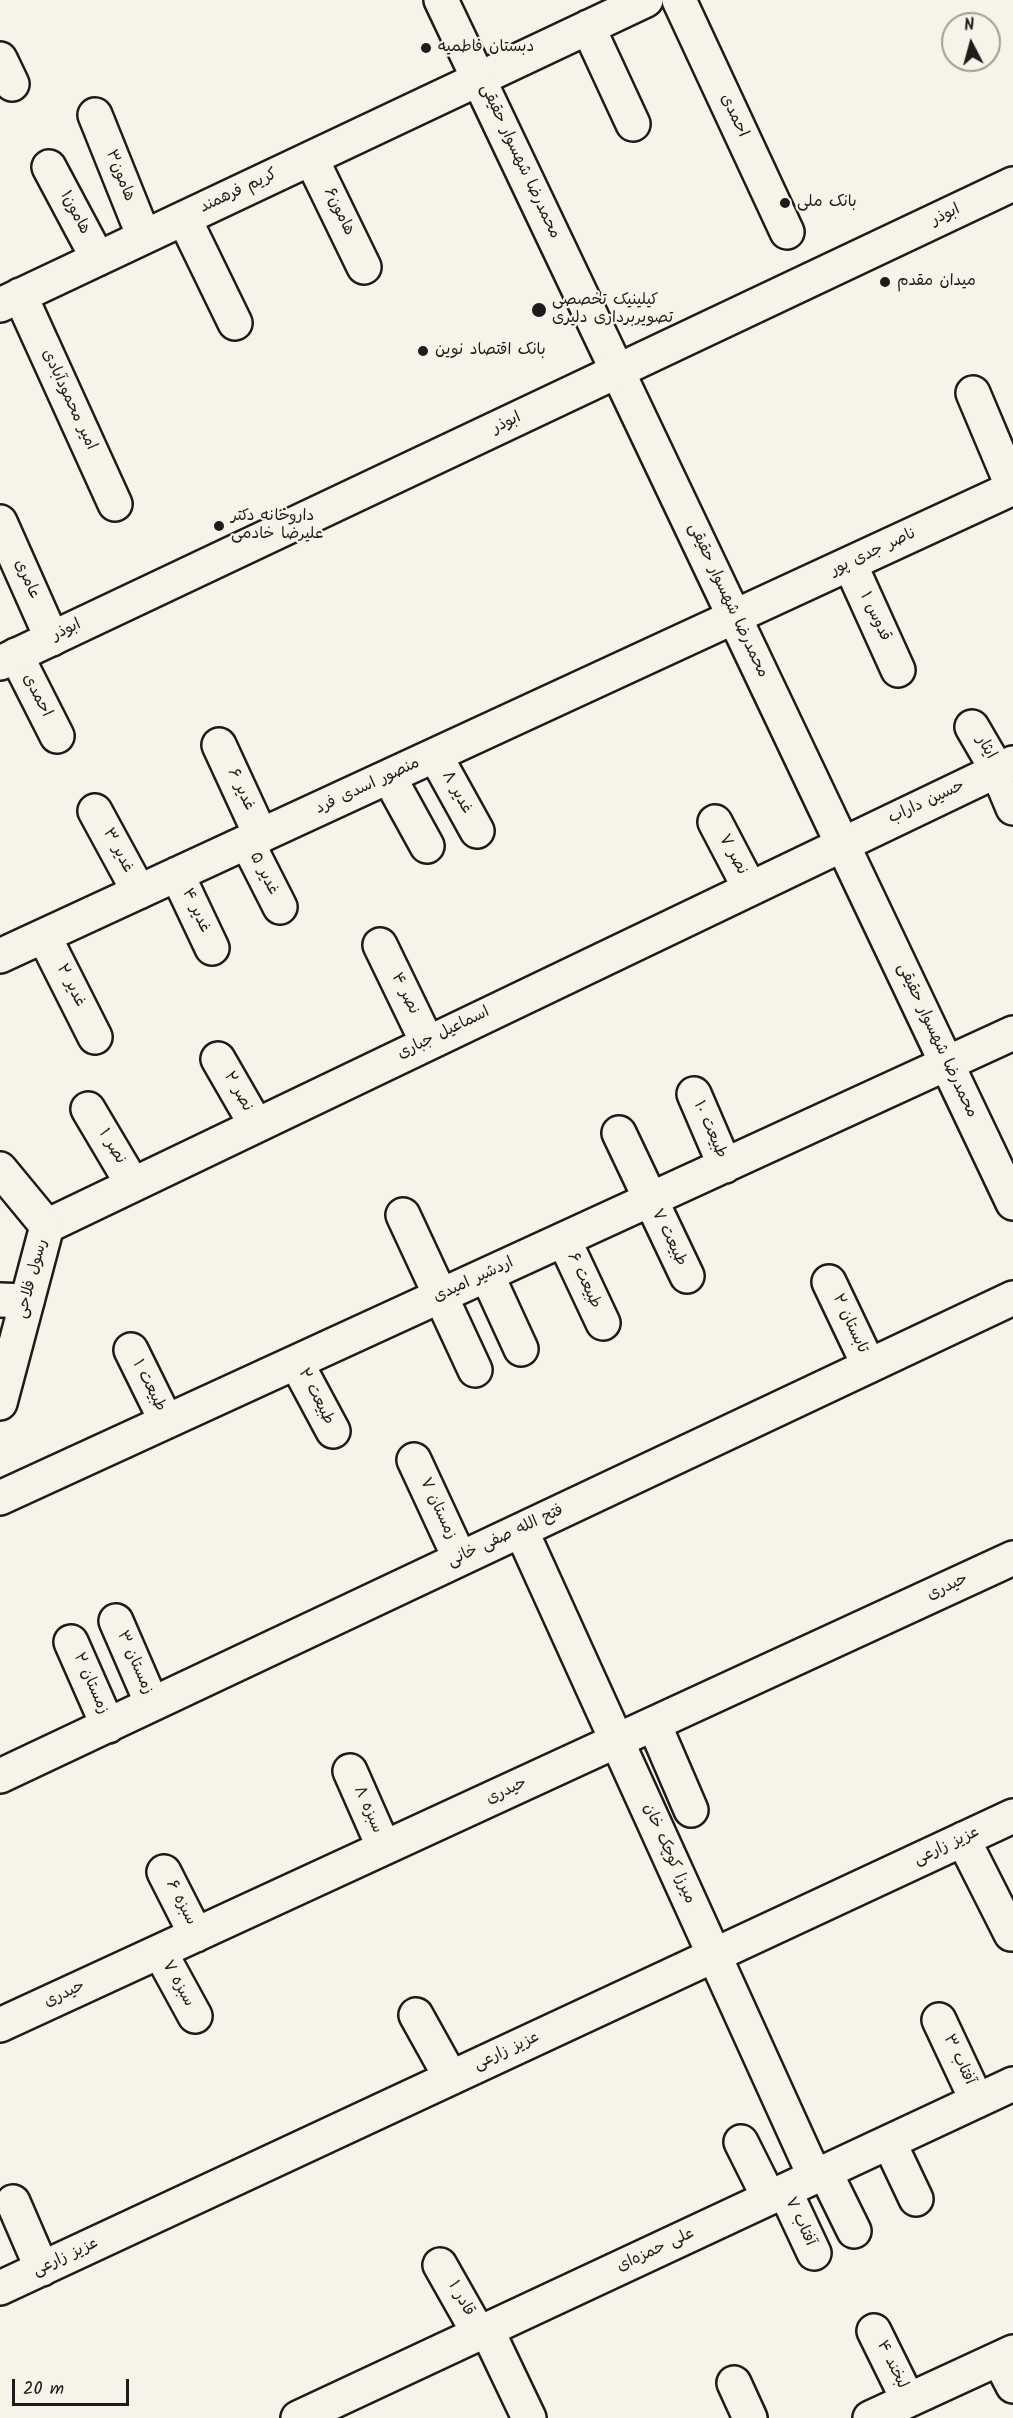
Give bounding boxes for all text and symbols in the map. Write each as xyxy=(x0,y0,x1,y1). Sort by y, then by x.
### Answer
north arrow xyxy=(941,12,1001,72)
text: N xyxy=(963,13,976,39)
place label: دبستان فاطمیه xyxy=(438,38,534,58)
marker: دبستان فاطمیه xyxy=(419,41,433,55)
street label: محمدرضا شهسوار حقیقی xyxy=(475,82,563,242)
street label: احمدی xyxy=(715,91,751,141)
street label: هامون۳ xyxy=(100,147,138,205)
street label: کریم فرهمند xyxy=(197,166,281,218)
street label: هامون۶ xyxy=(318,185,358,239)
street label: هامون۱ xyxy=(55,188,93,238)
place label: بانک ملی xyxy=(797,193,857,213)
marker: بانک ملی xyxy=(778,196,792,210)
street label: ابوذر xyxy=(928,201,964,231)
place label: میدان مقدم xyxy=(897,272,976,292)
marker: میدان مقدم xyxy=(878,275,892,289)
place label: کیلینیک تخصصی تصویربرداری دلیری xyxy=(552,291,673,329)
marker: کیلینیک تخصصی تصویربرداری دلیری xyxy=(530,301,548,319)
place label: بانک اقتصاد نوین xyxy=(435,341,546,361)
marker: بانک اقتصاد نوین xyxy=(416,344,430,358)
street label: امیر محمودآبادی xyxy=(36,346,100,454)
street label: ابوذر xyxy=(489,409,525,439)
place label: داروخانه دکتر علیرضا خادمی xyxy=(231,507,323,545)
marker: داروخانه دکتر علیرضا خادمی xyxy=(212,519,226,533)
street label: محمدرضا شهسوار حقیقی xyxy=(683,521,771,681)
street label: ناصر جدی پور xyxy=(828,525,920,581)
street label: عامری xyxy=(9,557,43,603)
street label: قدوس ۱ xyxy=(854,589,894,645)
street label: ابوذر xyxy=(49,616,85,646)
street label: احمدی xyxy=(17,671,55,721)
street label: ایثار xyxy=(971,733,999,763)
street label: منصور اسدی فرد xyxy=(313,754,423,820)
street label: غدیر ۶ xyxy=(222,766,258,814)
street label: غدیر ۸ xyxy=(437,768,475,818)
street label: حسین داراب xyxy=(886,777,968,829)
street label: غدیر ۳ xyxy=(97,825,137,877)
street label: نصر ۷ xyxy=(713,831,751,879)
street label: غدیر ۵ xyxy=(244,849,282,899)
street label: غدیر ۴ xyxy=(176,886,214,936)
street label: غدیر ۲ xyxy=(51,961,89,1011)
street label: محمدرضا شهسوار حقیقی xyxy=(892,961,980,1121)
street label: نصر ۴ xyxy=(386,970,422,1018)
street label: اسماعیل جباری xyxy=(395,1003,493,1065)
street label: نصر ۲ xyxy=(218,1069,256,1115)
street label: طبیعت ۱۰ xyxy=(688,1098,730,1162)
street label: نصر ۱ xyxy=(93,1126,129,1168)
street label: طبیعت ۷ xyxy=(646,1206,690,1270)
street label: رسول فلاحی xyxy=(13,1237,53,1321)
street label: طبیعت ۶ xyxy=(562,1250,604,1312)
street label: اردشیر امیدی xyxy=(431,1254,517,1308)
street label: تابستان ۲ xyxy=(827,1291,871,1357)
street label: طبیعت ۱ xyxy=(127,1357,169,1415)
street label: طبیعت ۲ xyxy=(293,1366,337,1428)
street label: زمستان ۷ xyxy=(414,1475,460,1543)
street label: فتح الله صفی خانی xyxy=(445,1502,567,1572)
street label: حیدری xyxy=(925,1570,971,1606)
street label: زمستان ۳ xyxy=(111,1628,157,1698)
street label: زمستان ۲ xyxy=(68,1650,112,1718)
street label: حیدری xyxy=(484,1774,530,1810)
street label: سبزه ۸ xyxy=(348,1783,386,1837)
street label: میرزا کوچک خان xyxy=(637,1801,699,1907)
street label: عزیز زارعی xyxy=(911,1824,983,1870)
street label: سبزه ۶ xyxy=(161,1877,199,1929)
street label: سبزه ۷ xyxy=(157,1958,197,2010)
street label: حیدری xyxy=(42,1977,88,2013)
street label: عزیز زارعی xyxy=(471,2029,543,2075)
street label: آفتاب ۳ xyxy=(938,2032,978,2088)
street label: آفتاب ۷ xyxy=(779,2195,819,2249)
street label: علی حمزه‌ای xyxy=(614,2225,698,2277)
street label: عزیز زارعی xyxy=(30,2235,102,2281)
street label: قادر ۱ xyxy=(443,2278,477,2320)
street label: لبخند ۴ xyxy=(871,2338,911,2392)
scale bar xyxy=(15,2367,132,2405)
text: 20 m xyxy=(23,2375,64,2404)

